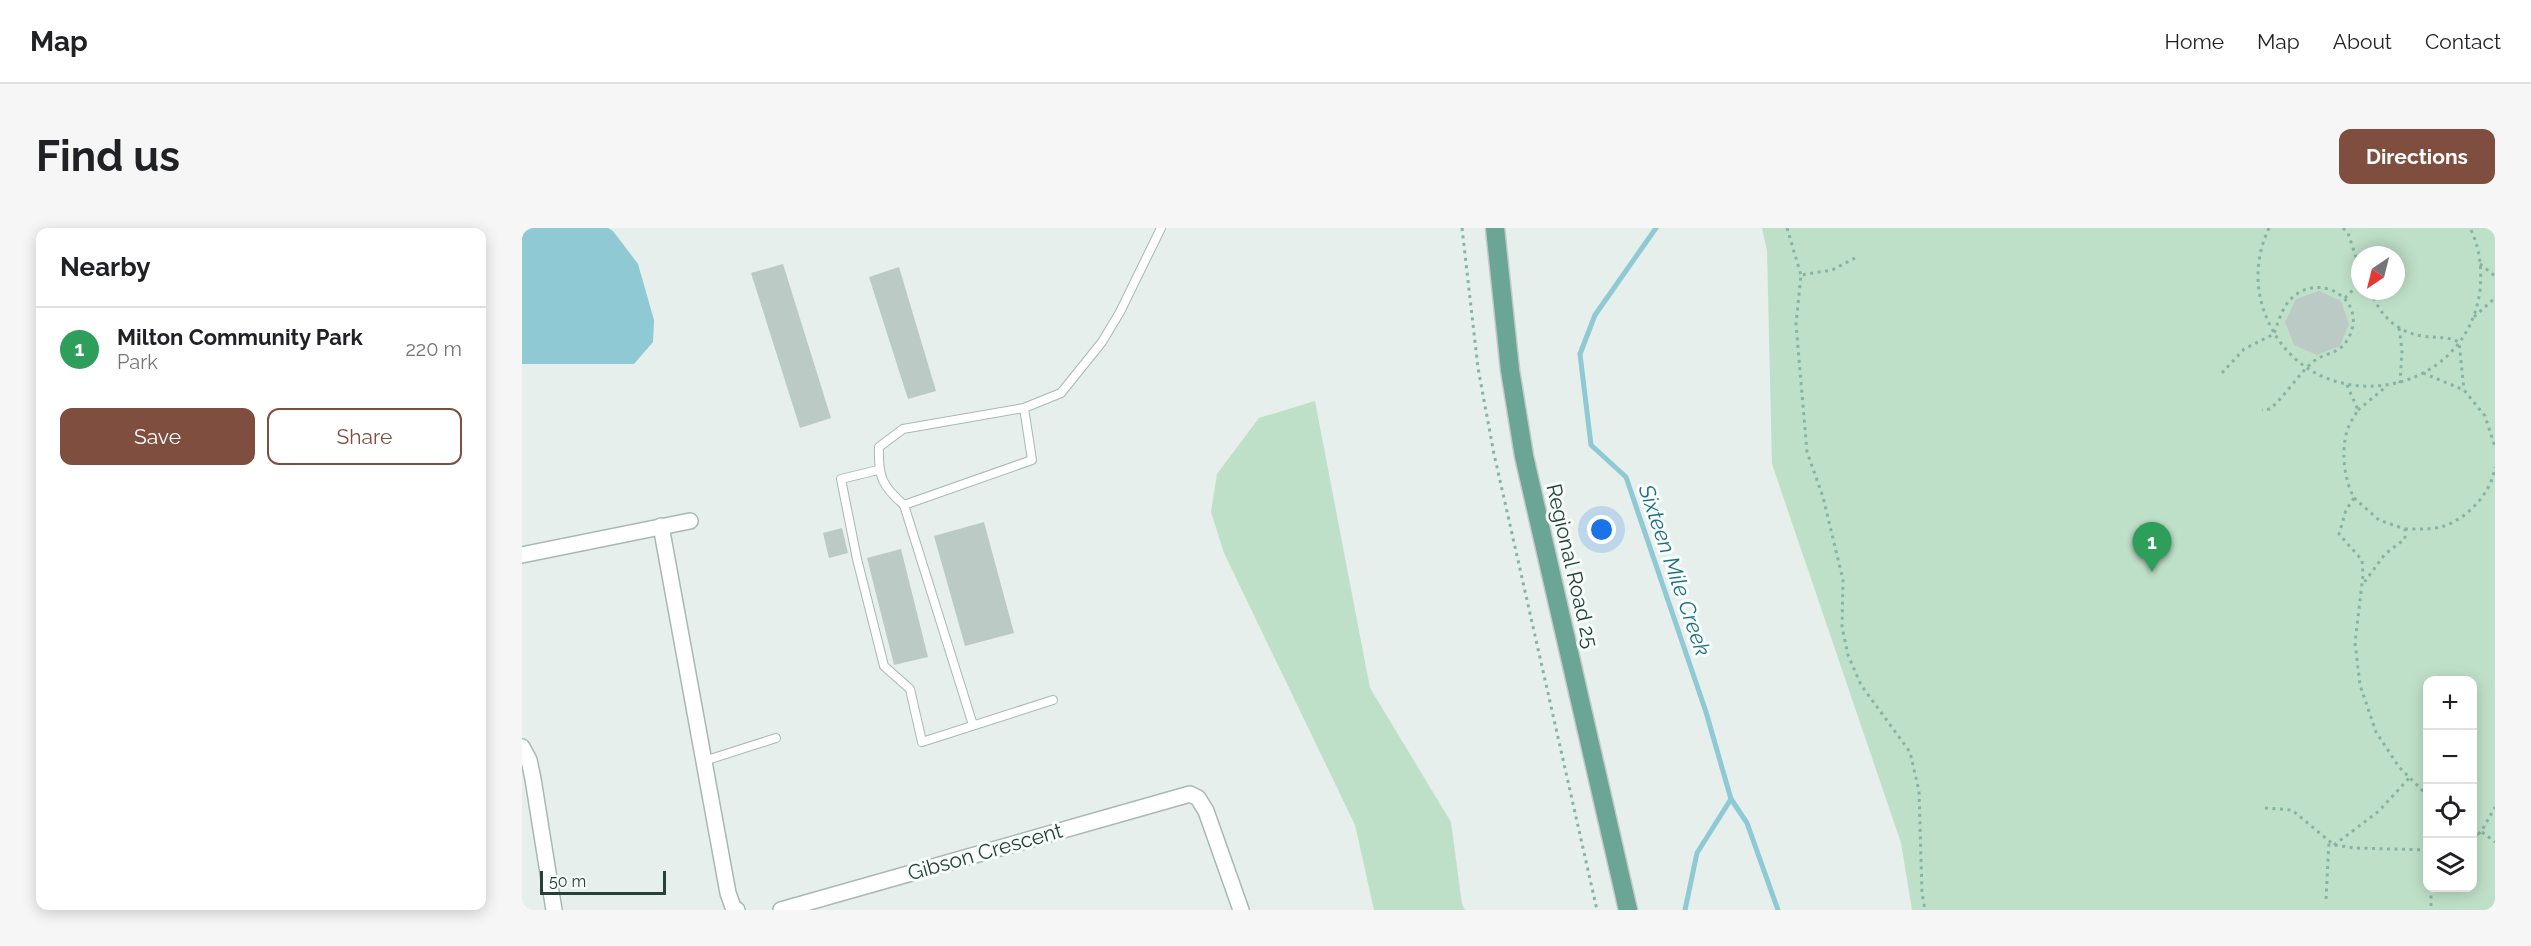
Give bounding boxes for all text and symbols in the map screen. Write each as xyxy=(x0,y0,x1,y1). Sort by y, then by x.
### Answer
text: Map xyxy=(30,25,88,58)
text: Home xyxy=(2165,29,2224,54)
text: Map xyxy=(2257,29,2300,54)
text: About xyxy=(2333,29,2392,54)
text: Contact xyxy=(2425,29,2501,54)
button: Directions xyxy=(2339,129,2495,184)
text: Find us xyxy=(36,132,180,181)
north arrow xyxy=(2351,246,2405,300)
text: Nearby xyxy=(60,252,150,282)
text: Milton Community Park xyxy=(117,324,363,350)
text: 1 xyxy=(75,337,84,361)
text: 220 m xyxy=(405,337,462,361)
text: Park xyxy=(117,350,158,374)
button: Save xyxy=(60,408,255,465)
button: Share xyxy=(267,408,462,465)
water label: Sixteen Mile Creek xyxy=(1633,480,1717,659)
street label: Regional Road 25 xyxy=(1541,481,1604,651)
your location xyxy=(1587,515,1616,544)
pin: 1 xyxy=(2132,522,2172,572)
map controls xyxy=(2423,676,2477,892)
button: + xyxy=(2423,676,2477,730)
button: − xyxy=(2423,730,2477,784)
button: locate xyxy=(2423,784,2477,838)
street label: Gibson Crescent xyxy=(905,818,1065,886)
button: layers xyxy=(2423,838,2477,892)
scale bar xyxy=(540,868,666,896)
text: 50 m xyxy=(549,872,586,891)

